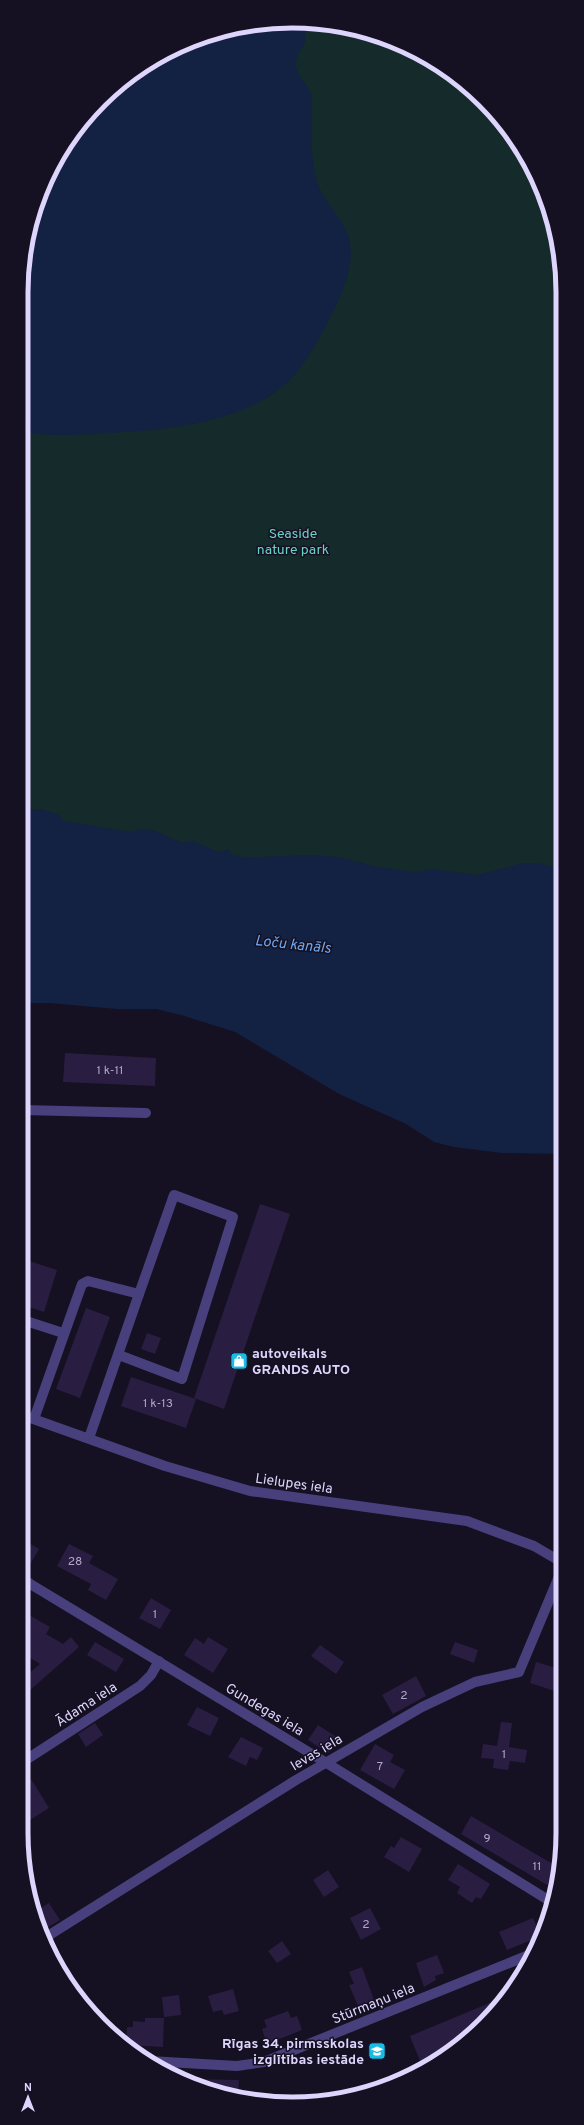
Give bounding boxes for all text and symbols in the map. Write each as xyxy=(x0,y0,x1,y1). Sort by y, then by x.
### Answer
park label: Seaside nature park xyxy=(257,526,329,559)
water label: Loču kanāls xyxy=(254,932,332,959)
house number: 1 k-11 xyxy=(96,1063,124,1079)
place label: autoveikals GRANDS AUTO xyxy=(252,1346,350,1379)
shop icon: autoveikals GRANDS AUTO xyxy=(229,1351,249,1371)
house number: 1 k-13 xyxy=(143,1396,173,1412)
street label: Lielupes iela xyxy=(254,1471,334,1498)
house number: 28 xyxy=(68,1554,82,1570)
house number: 1 xyxy=(153,1607,157,1623)
street label: Ādama iela xyxy=(53,1679,121,1731)
street label: Gundegas iela xyxy=(222,1680,307,1740)
house number: 2 xyxy=(400,1688,408,1704)
street label: Ievas iela xyxy=(288,1731,346,1775)
house number: 1 xyxy=(502,1747,506,1763)
house number: 7 xyxy=(377,1759,383,1775)
house number: 9 xyxy=(483,1831,491,1847)
house number: 11 xyxy=(533,1859,541,1875)
house number: 2 xyxy=(362,1917,370,1933)
street label: Stūrmaņu iela xyxy=(330,1980,417,2029)
place label: Rīgas 34. pirmsskolas izglītības iestāde xyxy=(222,2036,364,2069)
school or university icon: Rīgas 34. pirmsskolas izglītības iestāde xyxy=(367,2041,387,2061)
north arrow xyxy=(8,2077,48,2117)
text: N xyxy=(24,2081,32,2095)

